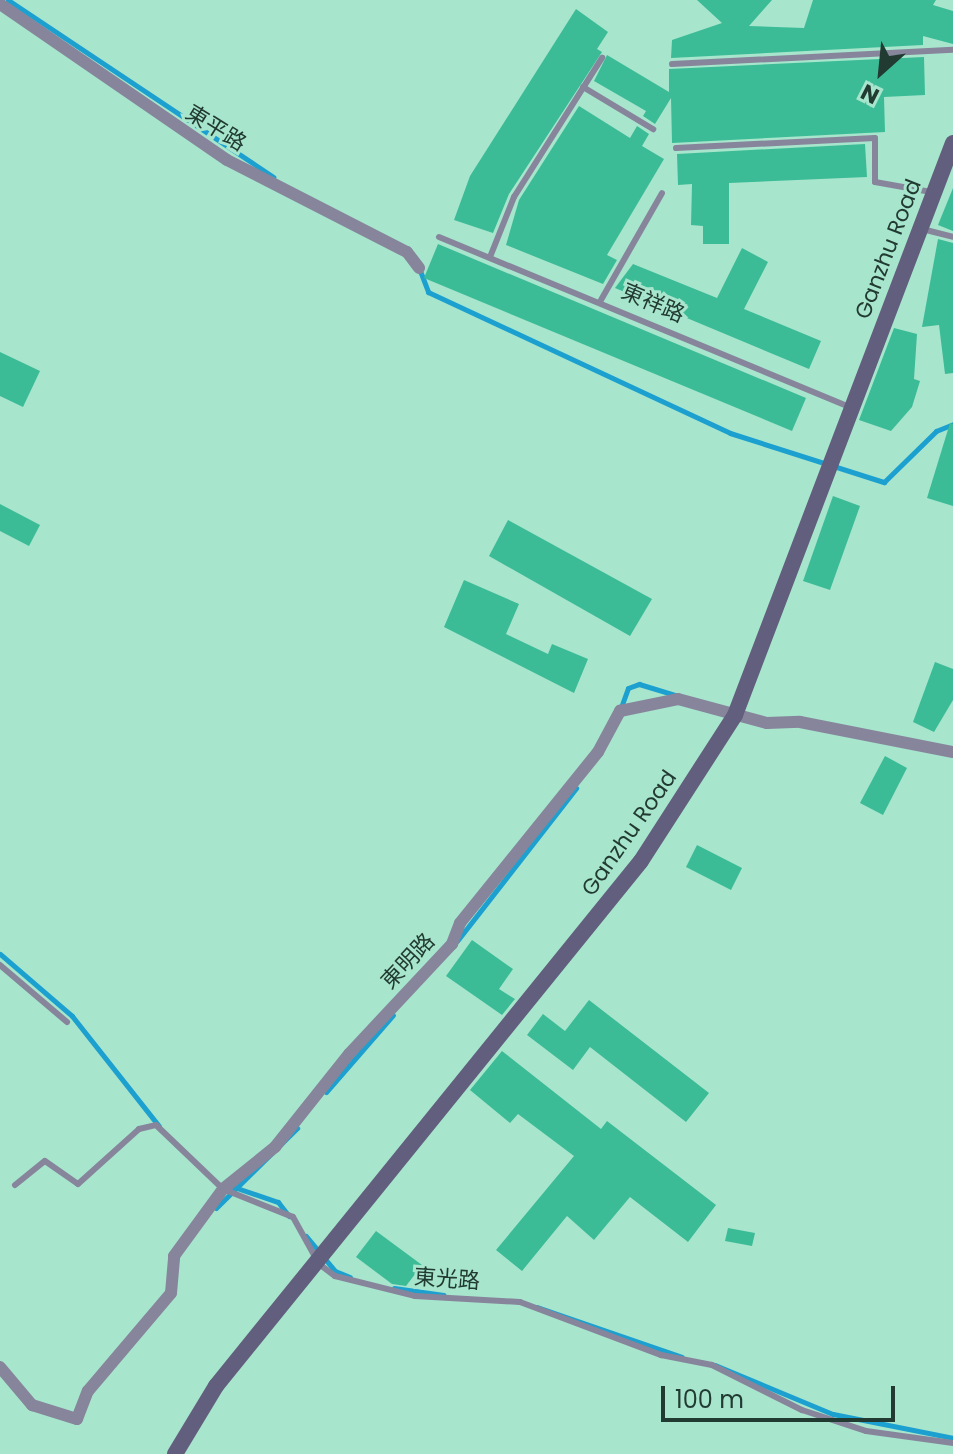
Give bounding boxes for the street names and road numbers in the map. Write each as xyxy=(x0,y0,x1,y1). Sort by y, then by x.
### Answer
street label: 東平路 xyxy=(181,99,251,157)
street label: Ganzhu Road xyxy=(849,176,927,322)
street label: 東祥路 xyxy=(617,278,689,328)
street label: Ganzhu Road xyxy=(576,765,682,901)
street label: 東明路 xyxy=(376,928,440,994)
street label: 東光路 xyxy=(413,1264,481,1294)

